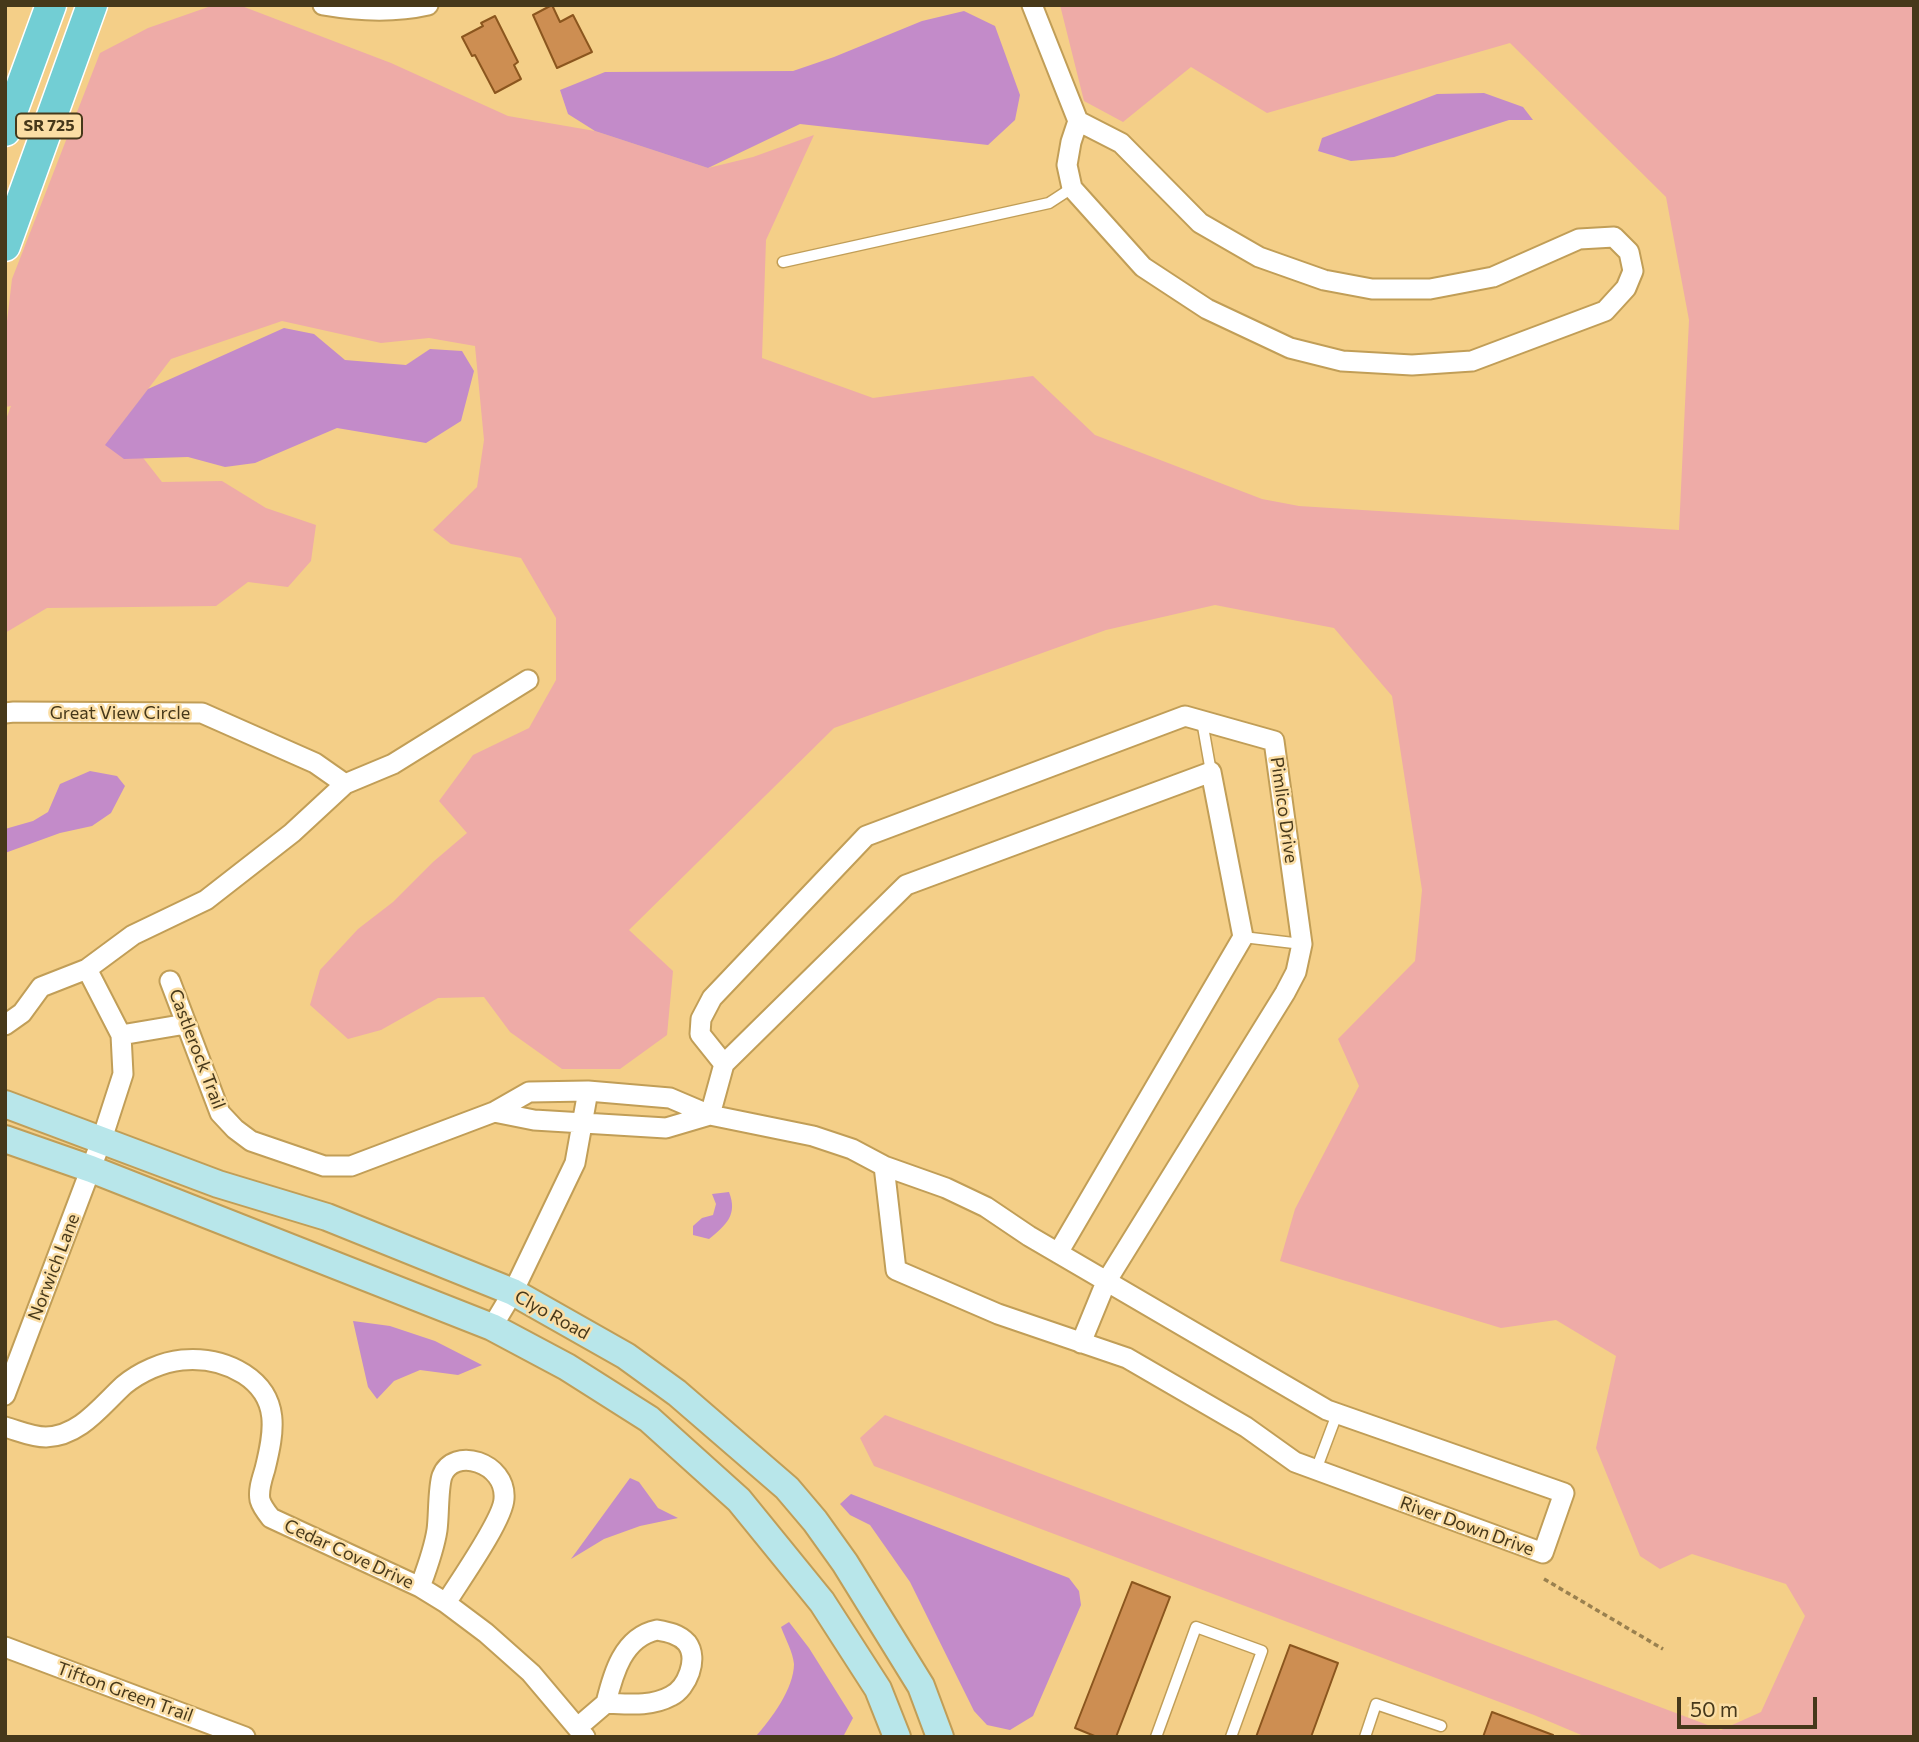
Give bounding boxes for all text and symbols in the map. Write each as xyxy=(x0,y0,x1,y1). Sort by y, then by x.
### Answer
road number: SR 725 xyxy=(16,114,82,138)
street label: Great View Circle xyxy=(50,702,190,724)
street label: Pimlico Drive xyxy=(1266,755,1302,865)
street label: Castlerock Trail xyxy=(164,986,230,1112)
street label: Norwich Lane xyxy=(24,1211,84,1323)
street label: Clyo Road xyxy=(511,1286,593,1344)
street label: River Down Drive xyxy=(1397,1492,1537,1560)
street label: Cedar Cove Drive xyxy=(281,1515,417,1593)
street label: Tifton Green Trail xyxy=(54,1657,196,1727)
scale bar xyxy=(1681,1682,1821,1726)
text: 50 m xyxy=(1690,1696,1738,1721)

